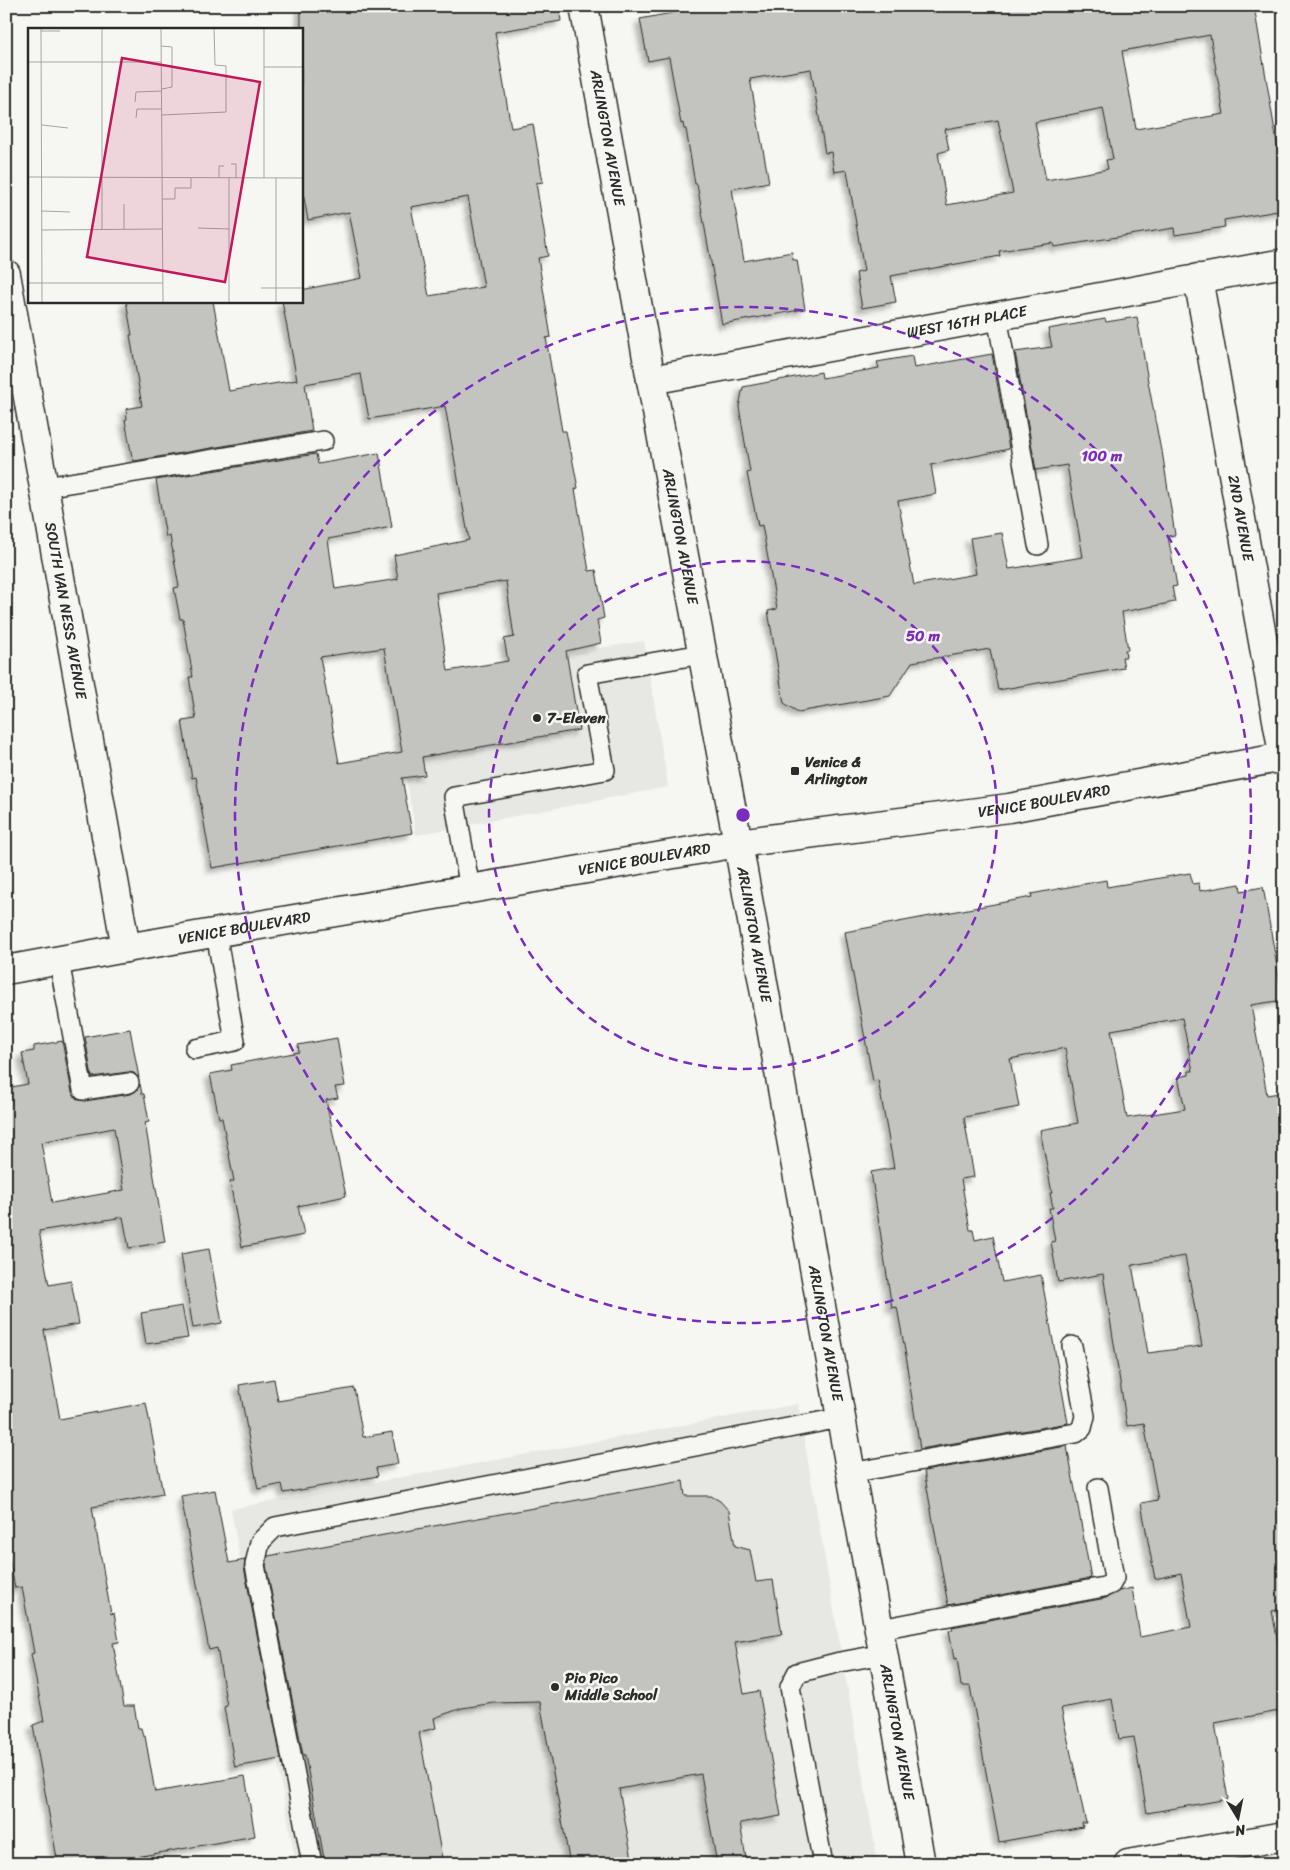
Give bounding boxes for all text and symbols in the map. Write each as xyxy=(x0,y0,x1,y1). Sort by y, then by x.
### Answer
inset map xyxy=(28,28,302,302)
street label: ARLINGTON AVENUE xyxy=(582,67,633,210)
street label: WEST 16TH PLACE xyxy=(904,298,1030,345)
text: 100 m xyxy=(1082,443,1123,469)
street label: ARLINGTON AVENUE xyxy=(655,465,706,608)
street label: 2ND AVENUE xyxy=(1220,473,1262,565)
street label: SOUTH VAN NESS AVENUE xyxy=(37,520,95,703)
text: 50 m xyxy=(906,623,941,649)
place label: 7-Eleven xyxy=(547,705,607,731)
marker: 7-Eleven xyxy=(531,712,543,724)
place label: Venice & Arlington xyxy=(804,749,868,792)
marker: Venice & Arlington xyxy=(789,765,801,777)
street label: VENICE BOULEVARD xyxy=(977,776,1112,825)
centre of rings xyxy=(734,806,752,824)
street label: VENICE BOULEVARD xyxy=(576,835,713,883)
street label: ARLINGTON AVENUE xyxy=(729,863,780,1006)
street label: VENICE BOULEVARD xyxy=(176,904,312,952)
street label: ARLINGTON AVENUE xyxy=(801,1262,851,1405)
street label: ARLINGTON AVENUE xyxy=(872,1661,923,1804)
place label: Pio Pico Middle School xyxy=(564,1665,658,1708)
marker: Pio Pico Middle School xyxy=(549,1681,561,1693)
north arrow xyxy=(1212,1792,1262,1842)
text: N xyxy=(1233,1817,1248,1844)

